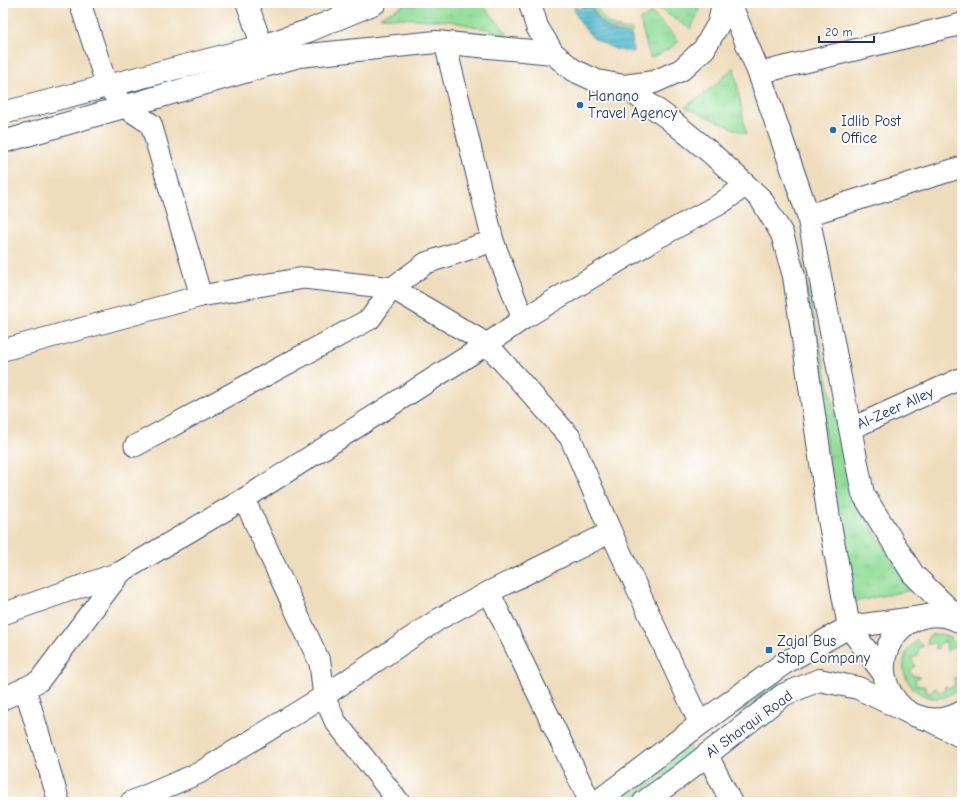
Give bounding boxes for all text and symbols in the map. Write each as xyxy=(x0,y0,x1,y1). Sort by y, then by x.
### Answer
scale bar xyxy=(819,18,874,44)
text: 20 m xyxy=(825,25,853,39)
place label: Hanano Travel Agency xyxy=(588,87,678,122)
marker: Hanano Travel Agency xyxy=(575,100,585,110)
place label: Idlib Post Office xyxy=(841,112,901,147)
marker: Idlib Post Office xyxy=(828,125,838,135)
street label: Al-Zeer Alley xyxy=(854,383,937,433)
place label: Zajal Bus Stop Company xyxy=(777,632,871,667)
marker: Zajal Bus Stop Company xyxy=(764,645,774,655)
street label: Al Sharqui Road xyxy=(702,686,796,762)

